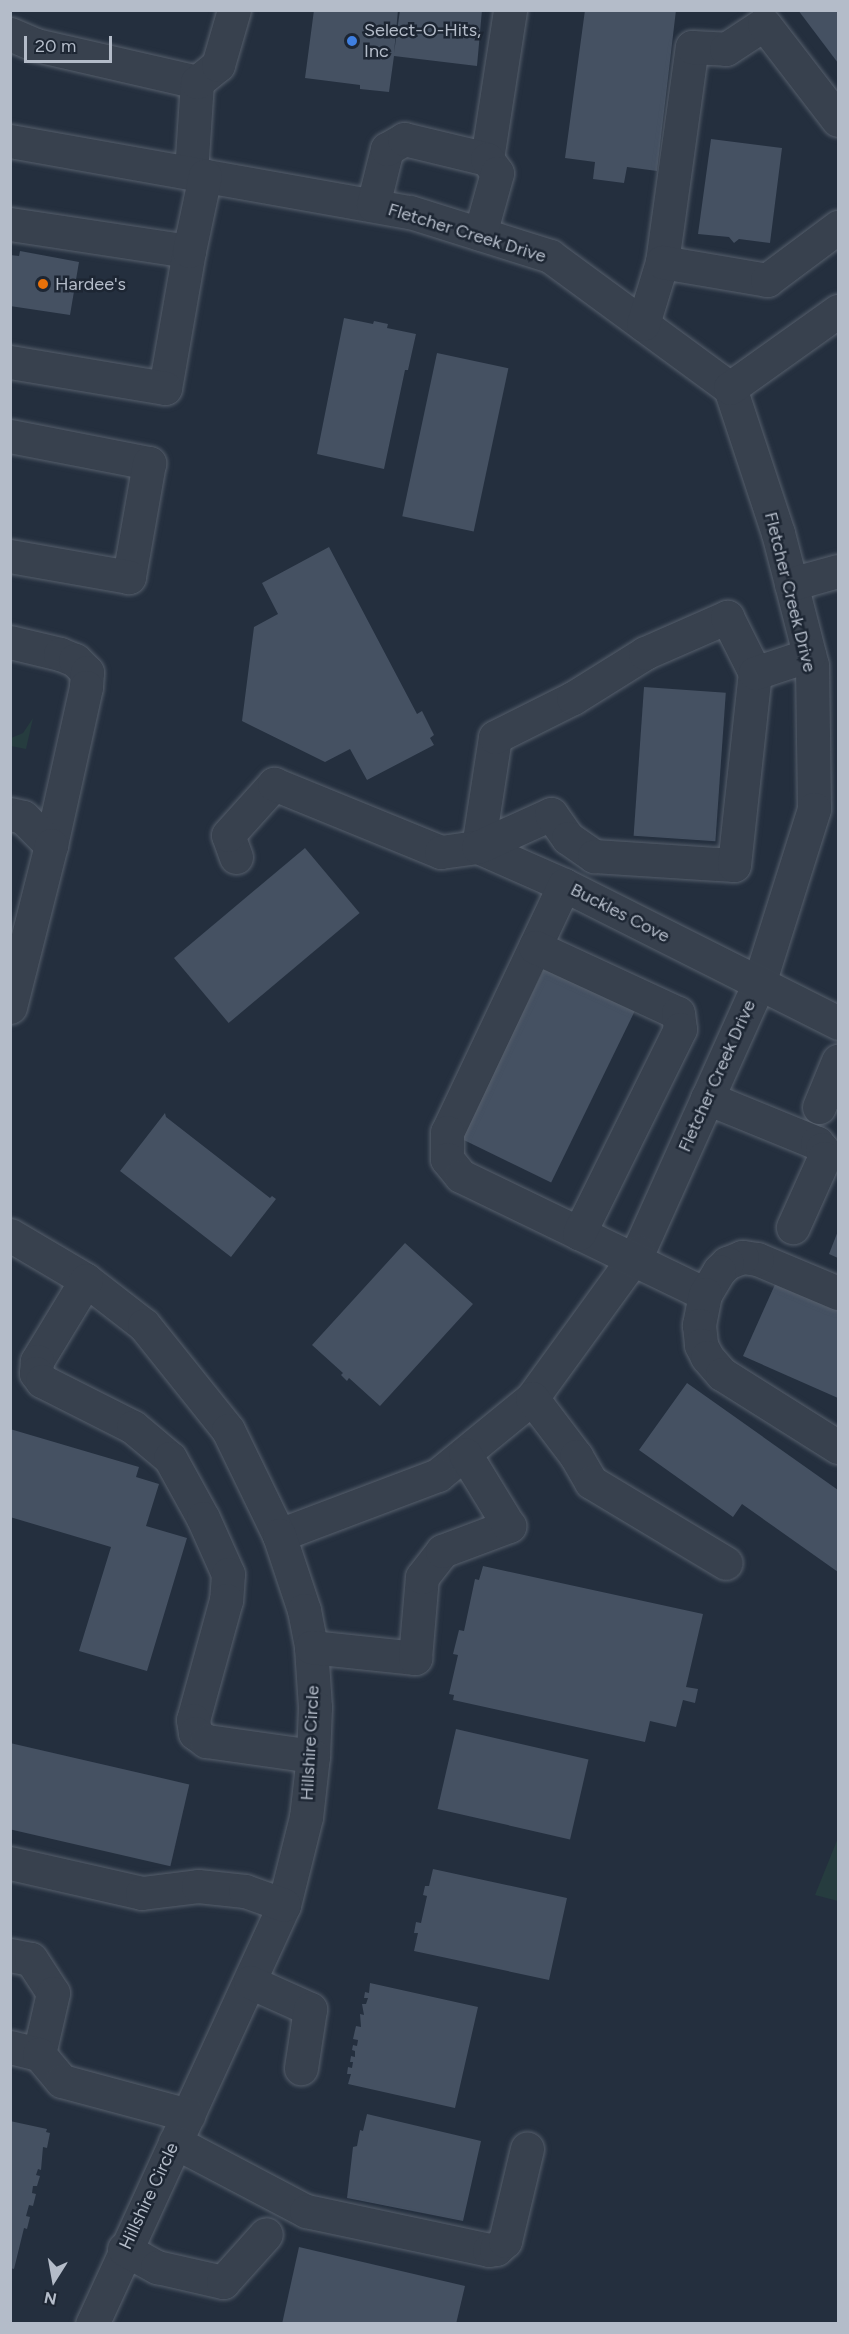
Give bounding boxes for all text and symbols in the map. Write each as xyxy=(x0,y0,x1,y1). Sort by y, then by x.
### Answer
place label: Select-O-Hits, Inc xyxy=(364,20,481,63)
scale bar xyxy=(27,24,116,62)
marker: Select-O-Hits, Inc xyxy=(345,34,359,48)
text: 20 m xyxy=(35,35,76,57)
street label: Fletcher Creek Drive xyxy=(385,199,549,267)
place label: Hardee's xyxy=(55,273,126,295)
marker: Hardee's xyxy=(36,277,50,291)
street label: Fletcher Creek Drive xyxy=(760,510,820,674)
street label: Buckles Cove xyxy=(567,879,673,947)
street label: Fletcher Creek Drive xyxy=(674,997,760,1155)
street label: Hillshire Circle xyxy=(296,1685,324,1801)
street label: Hillshire Circle xyxy=(115,2139,183,2253)
north arrow xyxy=(24,2250,84,2310)
text: N xyxy=(43,2288,58,2309)

